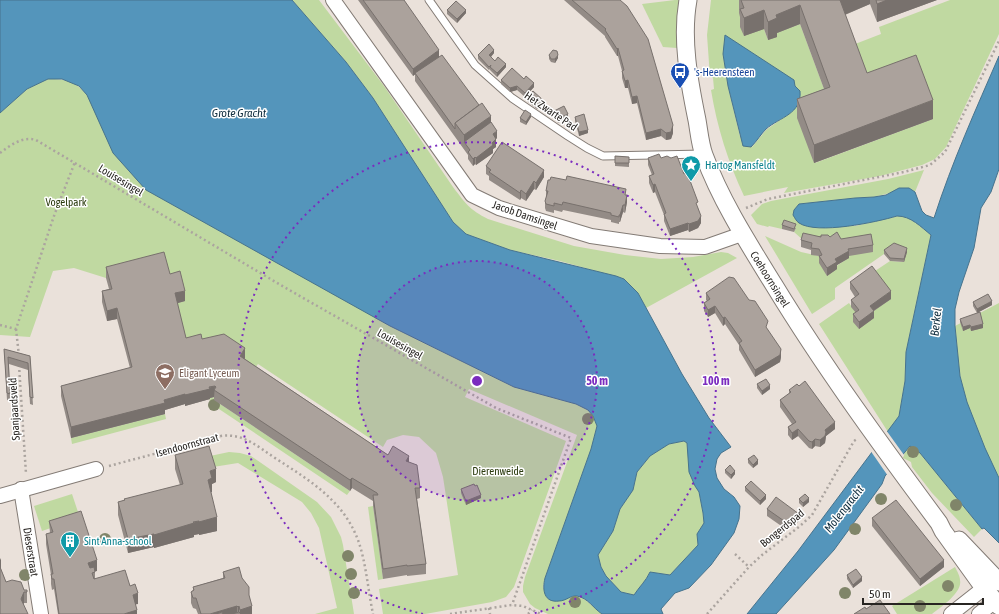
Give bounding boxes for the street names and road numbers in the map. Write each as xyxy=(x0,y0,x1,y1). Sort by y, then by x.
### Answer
street label: Het Zwarte Pad xyxy=(522,89,580,133)
street label: Louisesingel xyxy=(96,162,146,198)
street label: Jacob Damsingel xyxy=(491,198,559,232)
street label: Coehoornsingel xyxy=(748,249,792,309)
street label: Louisesingel xyxy=(375,326,425,362)
street label: Spanjaardsveld xyxy=(6,377,22,441)
street label: Isendoornstraat xyxy=(154,431,220,459)
street label: Bongerdspad xyxy=(758,507,806,549)
street label: Dieserstraat xyxy=(21,527,41,577)

